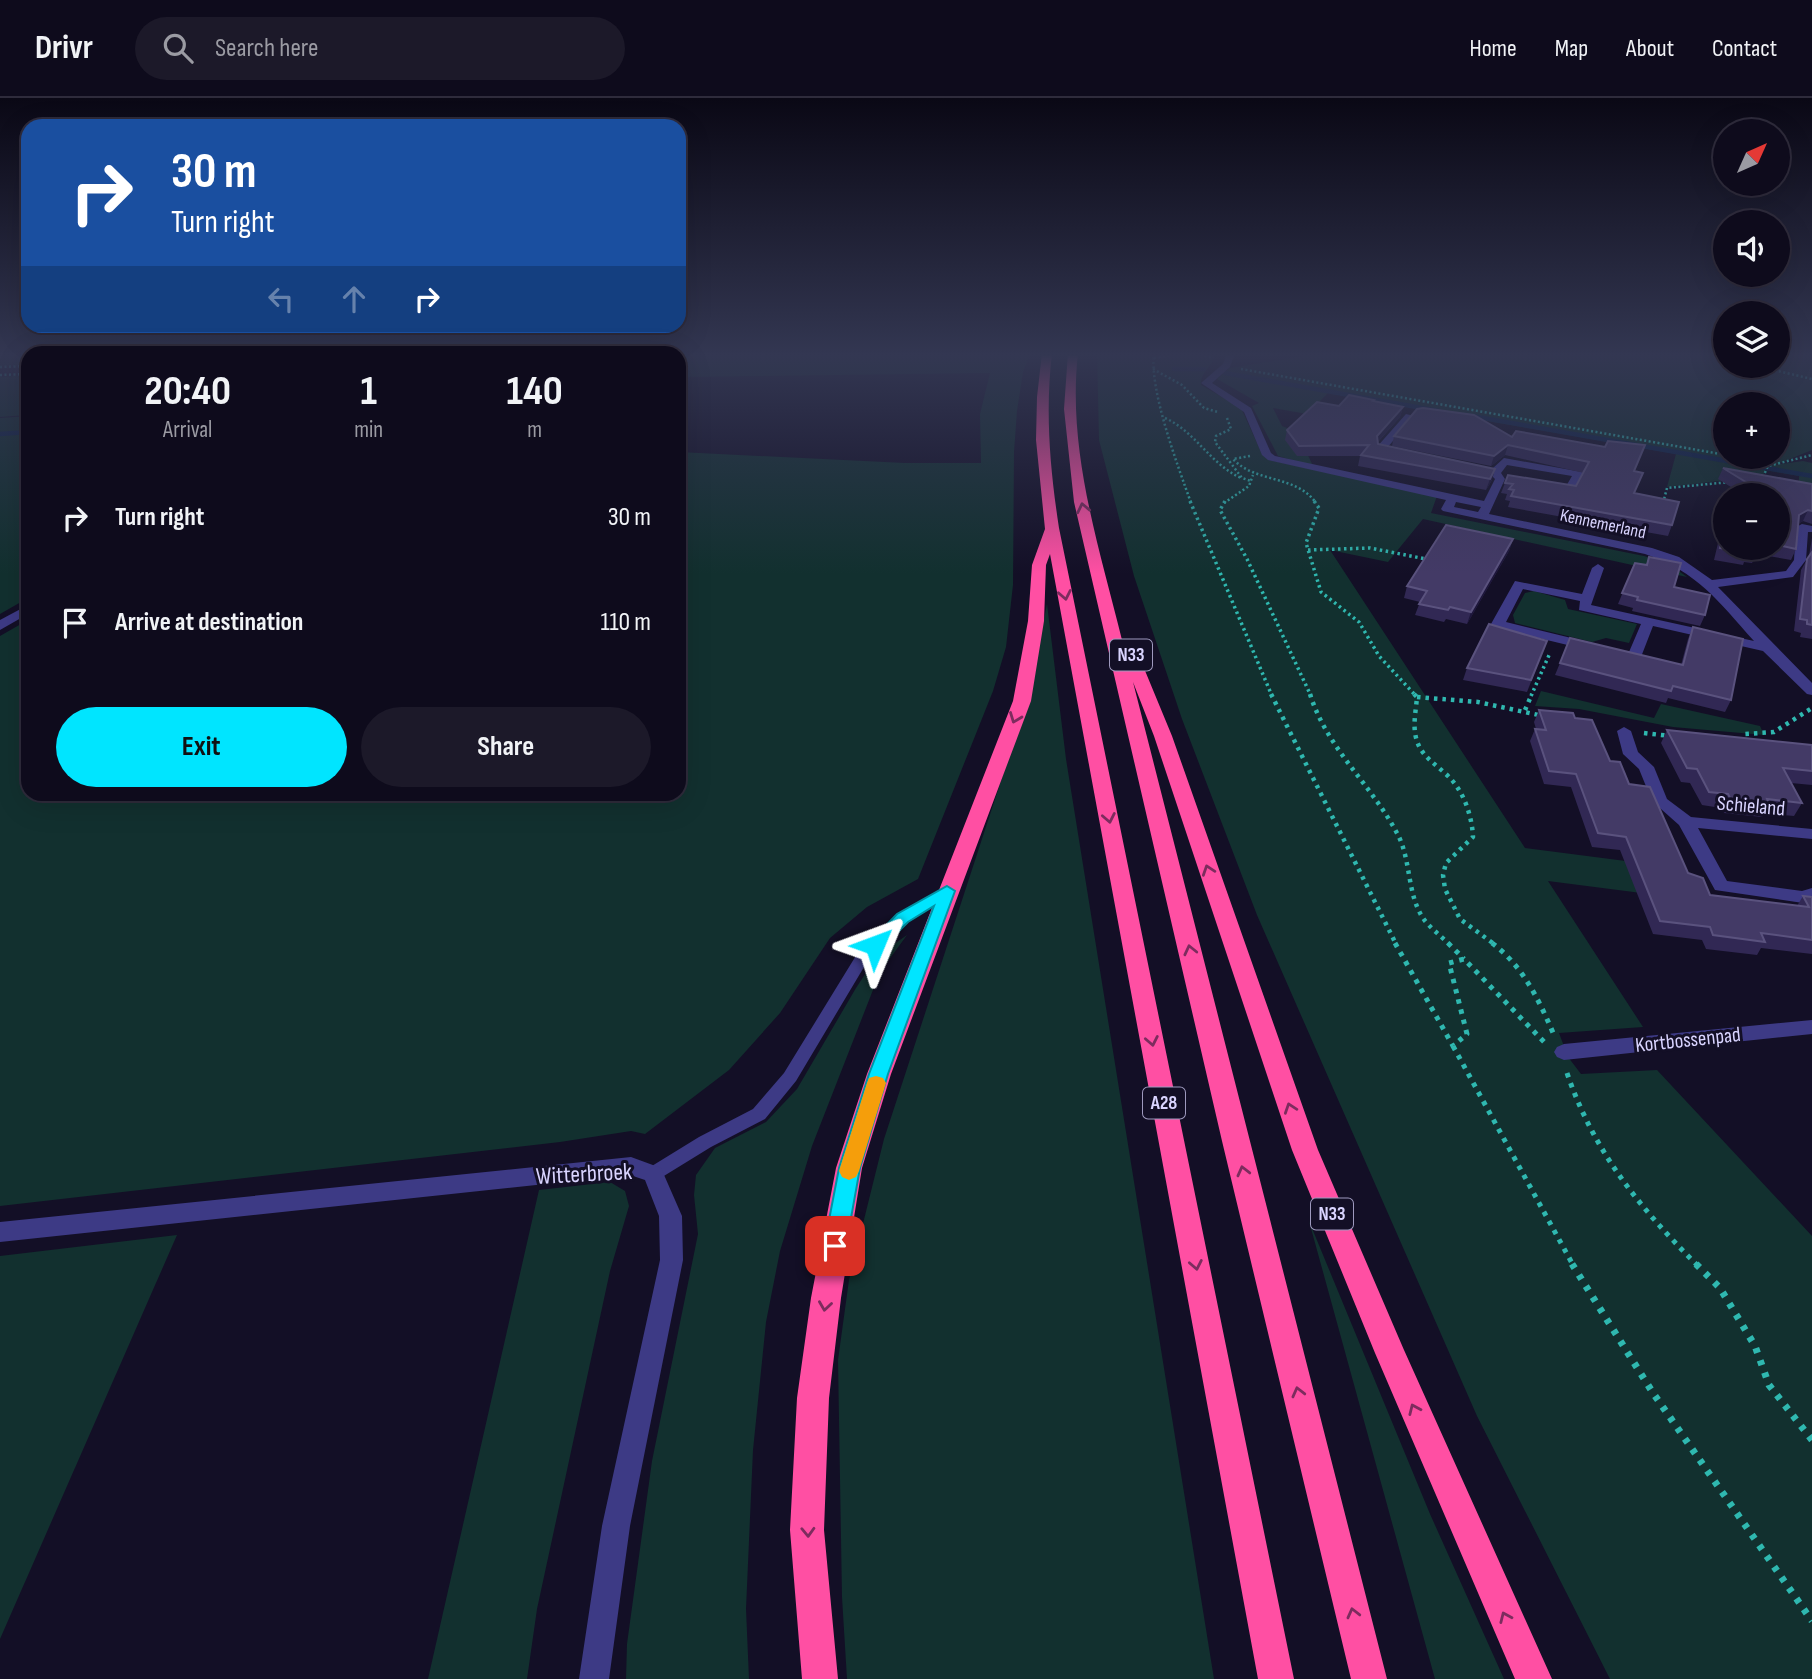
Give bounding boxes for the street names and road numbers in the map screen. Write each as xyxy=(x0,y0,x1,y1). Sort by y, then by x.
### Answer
street label: Kennemerland xyxy=(1558,505,1648,543)
road number: N33 xyxy=(1110,640,1152,670)
street label: Schieland xyxy=(1716,791,1786,821)
street label: Kortbossenpad xyxy=(1634,1022,1742,1058)
road number: A28 xyxy=(1143,1088,1185,1119)
street label: Witterbroek xyxy=(535,1157,633,1191)
road number: N33 xyxy=(1311,1198,1353,1230)

